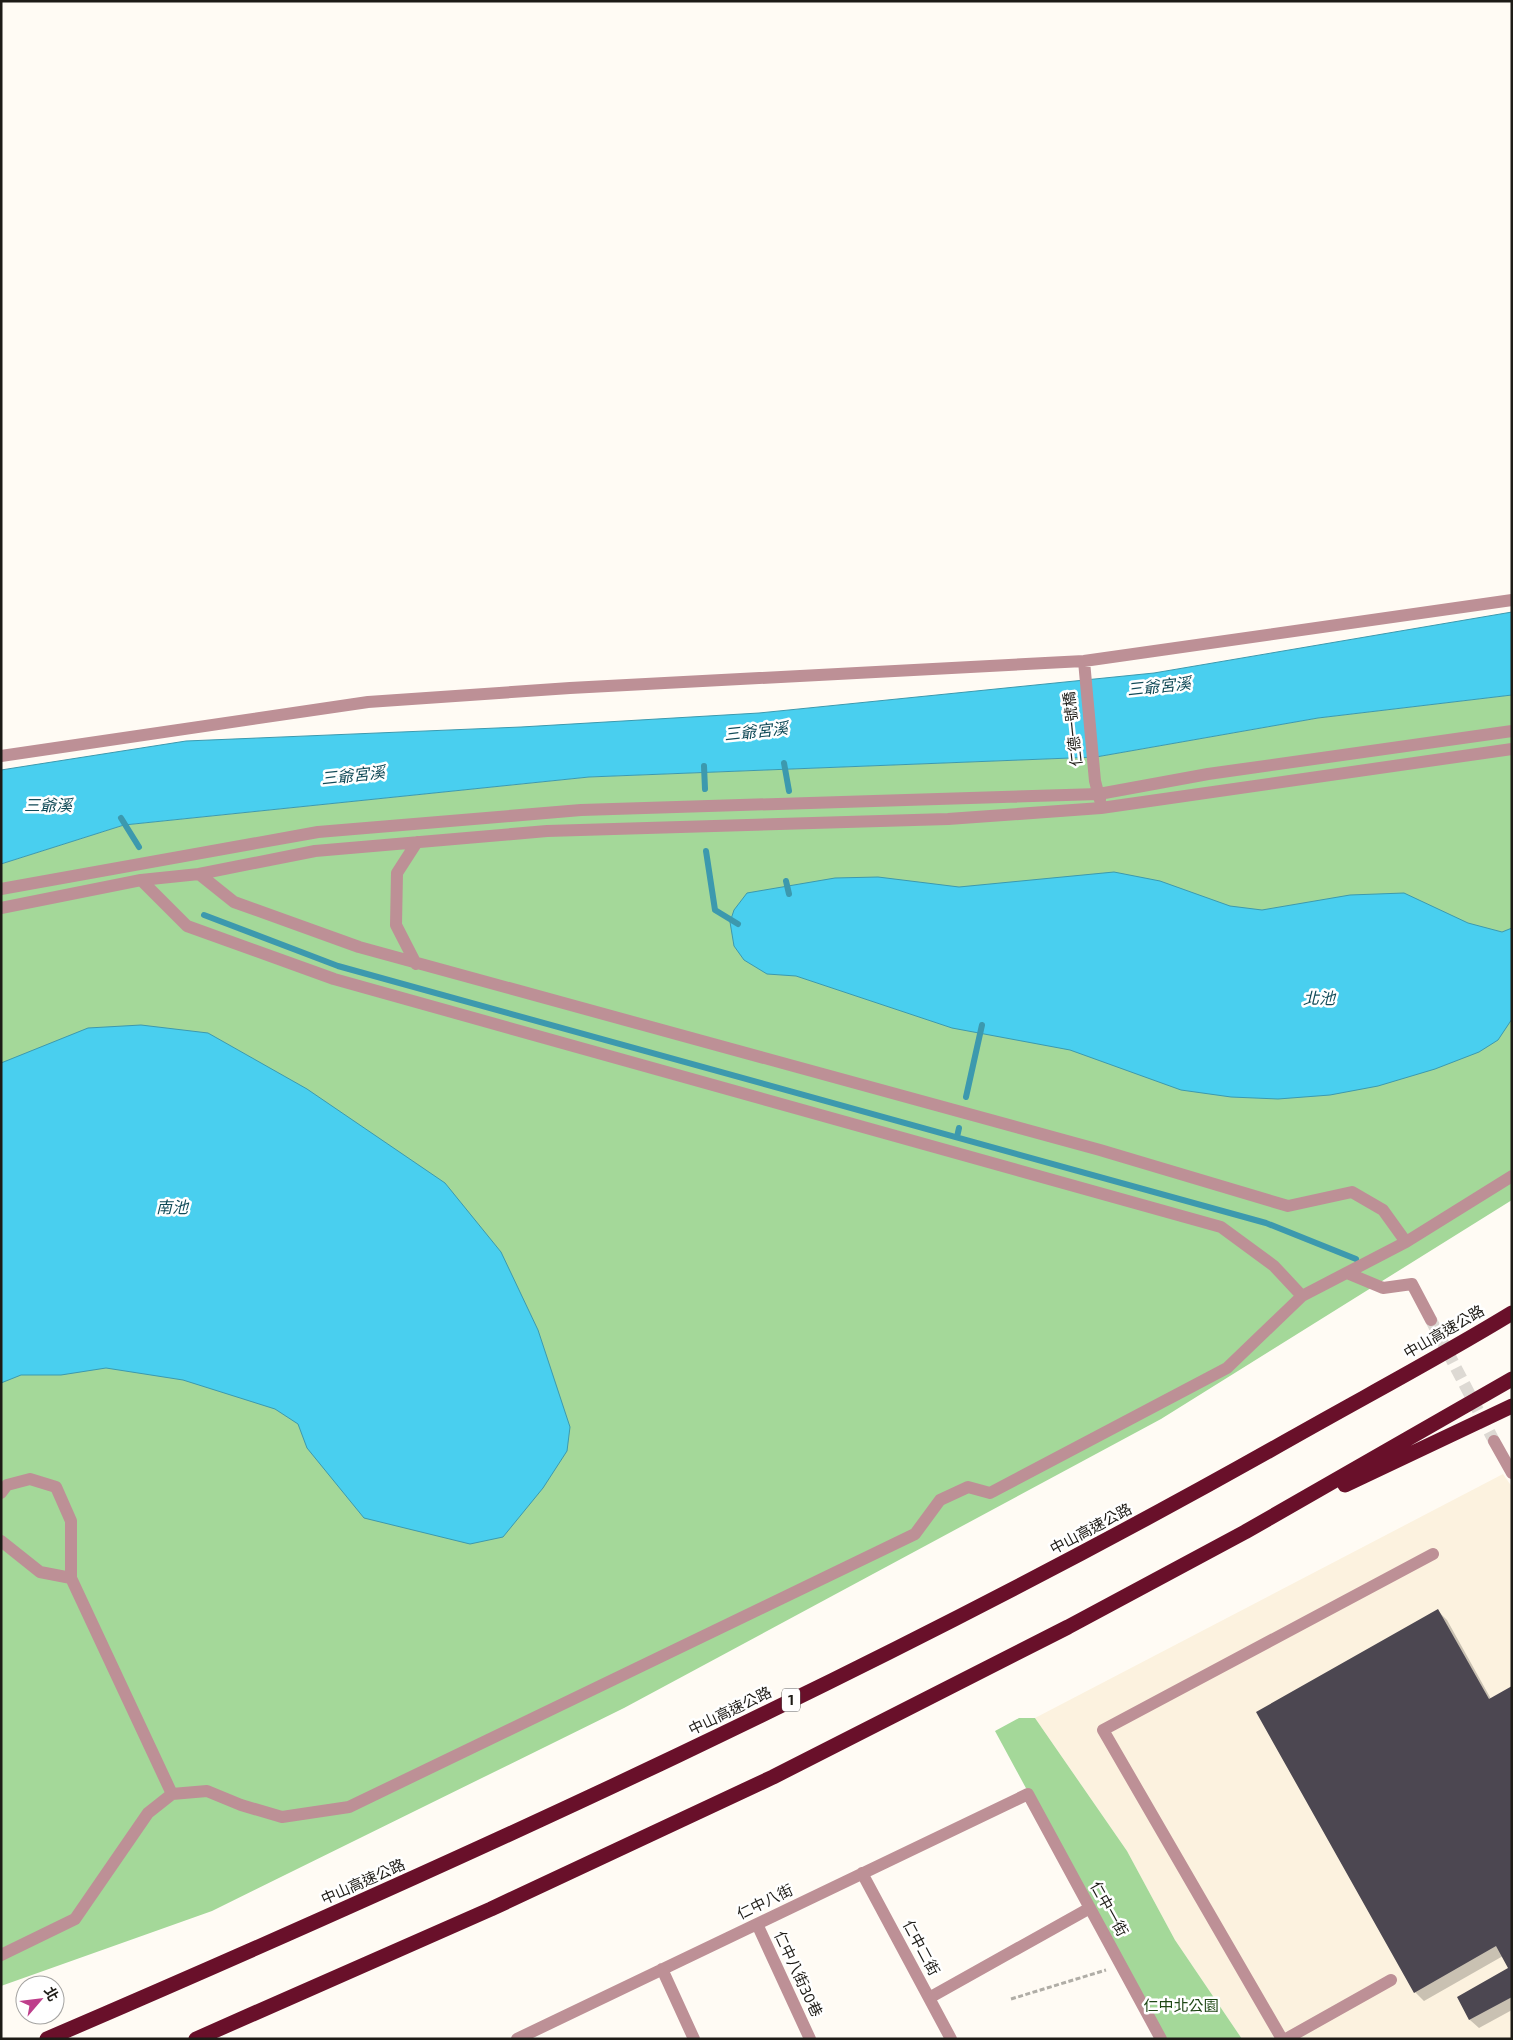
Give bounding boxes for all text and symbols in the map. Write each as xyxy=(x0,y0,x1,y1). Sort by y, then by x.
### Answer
water label: 三爺宮溪 xyxy=(1126,673,1194,698)
street label: 仁德一號橋 xyxy=(1059,691,1085,767)
water label: 三爺宮溪 xyxy=(723,718,791,743)
water label: 三爺宮溪 xyxy=(320,762,388,787)
water label: 三爺溪 xyxy=(24,795,74,814)
water label: 北池 xyxy=(1303,988,1337,1007)
water label: 南池 xyxy=(156,1197,190,1216)
street label: 中山高速公路 xyxy=(1400,1301,1487,1361)
street label: 中山高速公路 xyxy=(1047,1499,1134,1557)
street label: 中山高速公路 xyxy=(685,1682,774,1738)
road number: 1 xyxy=(782,1688,800,1712)
street label: 中山高速公路 xyxy=(318,1855,407,1908)
street label: 仁中一街 xyxy=(1087,1878,1132,1939)
street label: 仁中八街 xyxy=(734,1880,795,1922)
street label: 仁中二街 xyxy=(900,1917,944,1978)
street label: 仁中八街30巷 xyxy=(771,1928,827,2019)
north arrow xyxy=(15,1975,65,2025)
text: 北 xyxy=(41,1983,63,2004)
park label: 仁中北公園 xyxy=(1143,1996,1219,2014)

